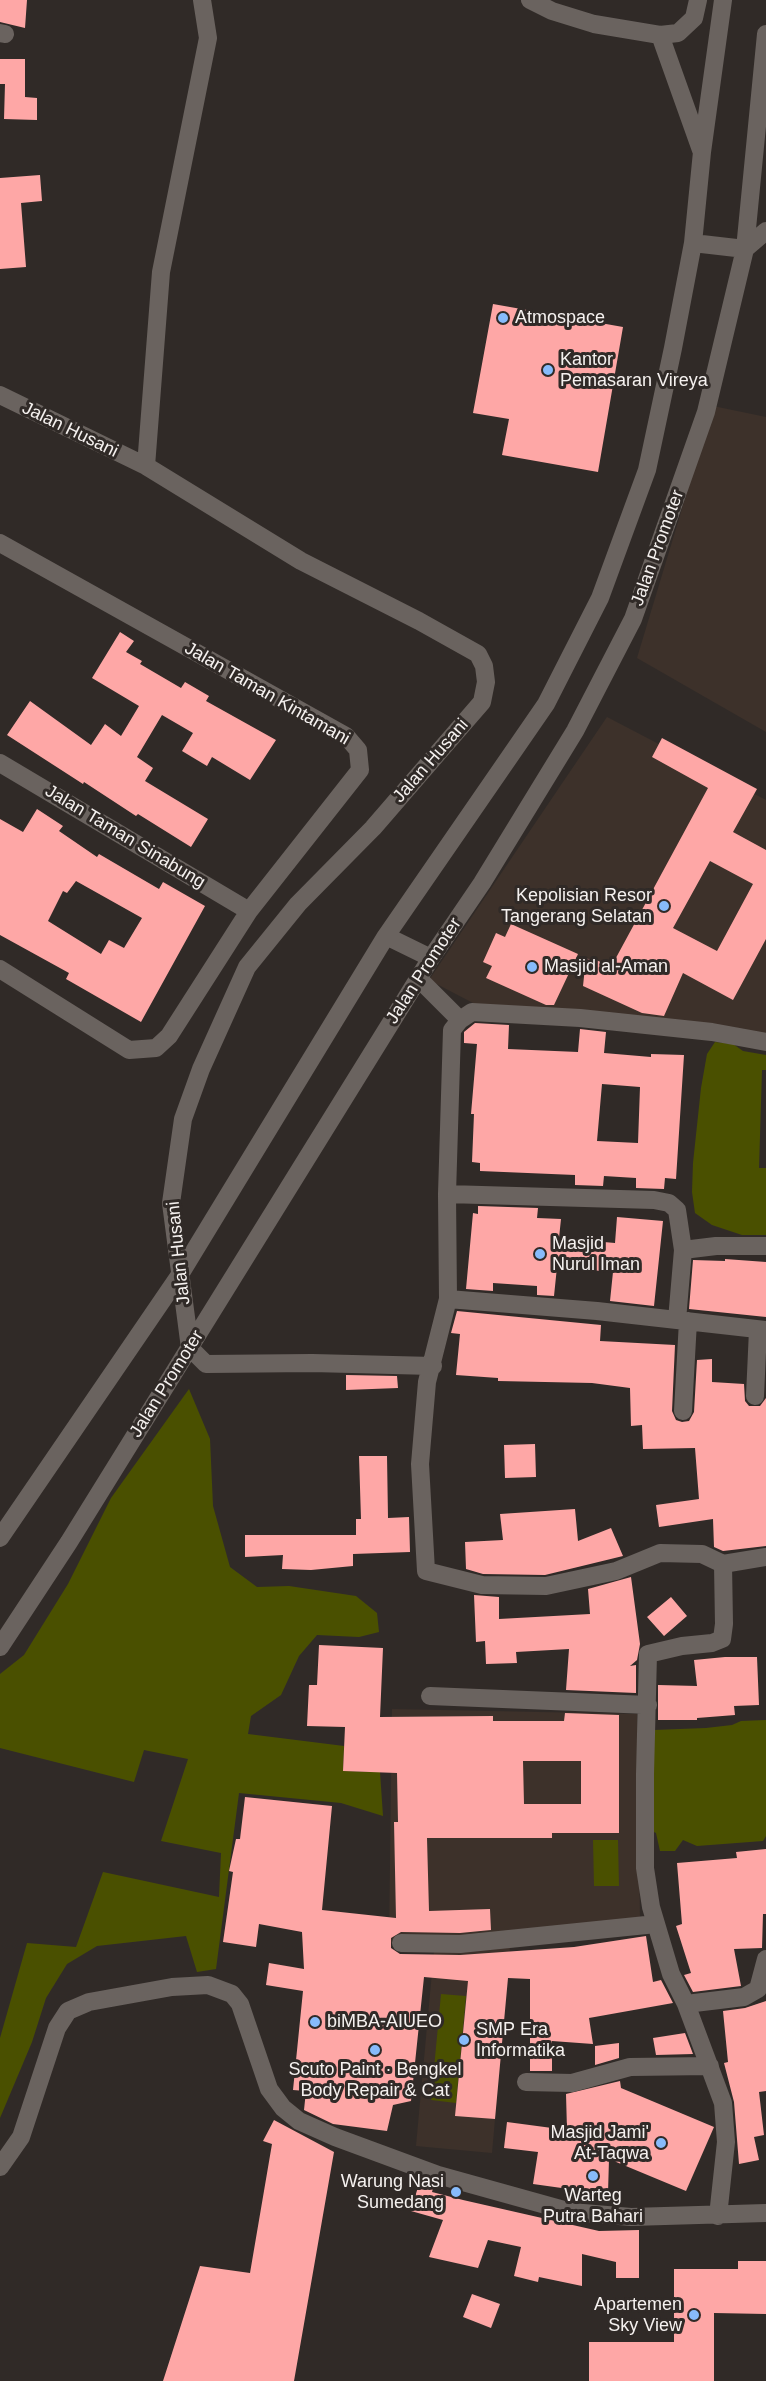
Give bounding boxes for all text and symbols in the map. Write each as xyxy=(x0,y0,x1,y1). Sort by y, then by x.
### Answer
place label: Atmospace xyxy=(515,307,605,329)
marker: Atmospace xyxy=(496,311,510,325)
place label: Kantor Pemasaran Vireya xyxy=(560,349,708,392)
marker: Kantor Pemasaran Vireya xyxy=(541,363,555,377)
street label: Jalan Husani xyxy=(19,397,121,463)
street label: Jalan Promoter xyxy=(627,487,689,609)
street label: Jalan Taman Kintamani xyxy=(181,638,353,750)
street label: Jalan Husani xyxy=(389,715,473,807)
street label: Jalan Taman Sinabung xyxy=(41,781,209,893)
place label: Kepolisian Resor Tangerang Selatan xyxy=(501,885,652,928)
marker: Kepolisian Resor Tangerang Selatan xyxy=(657,899,671,913)
street label: Jalan Promoter xyxy=(382,914,466,1028)
place label: Masjid al-Aman xyxy=(544,956,668,978)
marker: Masjid al-Aman xyxy=(525,960,539,974)
street label: Jalan Husani xyxy=(163,1200,195,1306)
place label: Masjid Nurul Iman xyxy=(552,1233,640,1276)
marker: Masjid Nurul Iman xyxy=(533,1247,547,1261)
street label: Jalan Promoter xyxy=(126,1327,208,1441)
place label: biMBA-AIUEO xyxy=(327,2011,442,2033)
marker: biMBA-AIUEO xyxy=(308,2015,322,2029)
place label: SMP Era Informatika xyxy=(476,2019,565,2062)
marker: SMP Era Informatika xyxy=(457,2033,471,2047)
marker: Scuto Paint · Bengkel Body Repair & Cat xyxy=(368,2043,382,2057)
place label: Scuto Paint · Bengkel Body Repair & Cat xyxy=(288,2059,462,2102)
place label: Masjid Jami' At-Taqwa xyxy=(551,2122,649,2164)
marker: Masjid Jami' At-Taqwa xyxy=(654,2136,668,2150)
marker: Warteg Putra Bahari xyxy=(586,2169,600,2183)
place label: Warung Nasi Sumedang xyxy=(341,2171,444,2214)
marker: Warung Nasi Sumedang xyxy=(449,2185,463,2199)
place label: Warteg Putra Bahari xyxy=(543,2185,643,2228)
place label: Apartemen Sky View xyxy=(594,2294,682,2336)
marker: Apartemen Sky View xyxy=(687,2308,701,2322)

